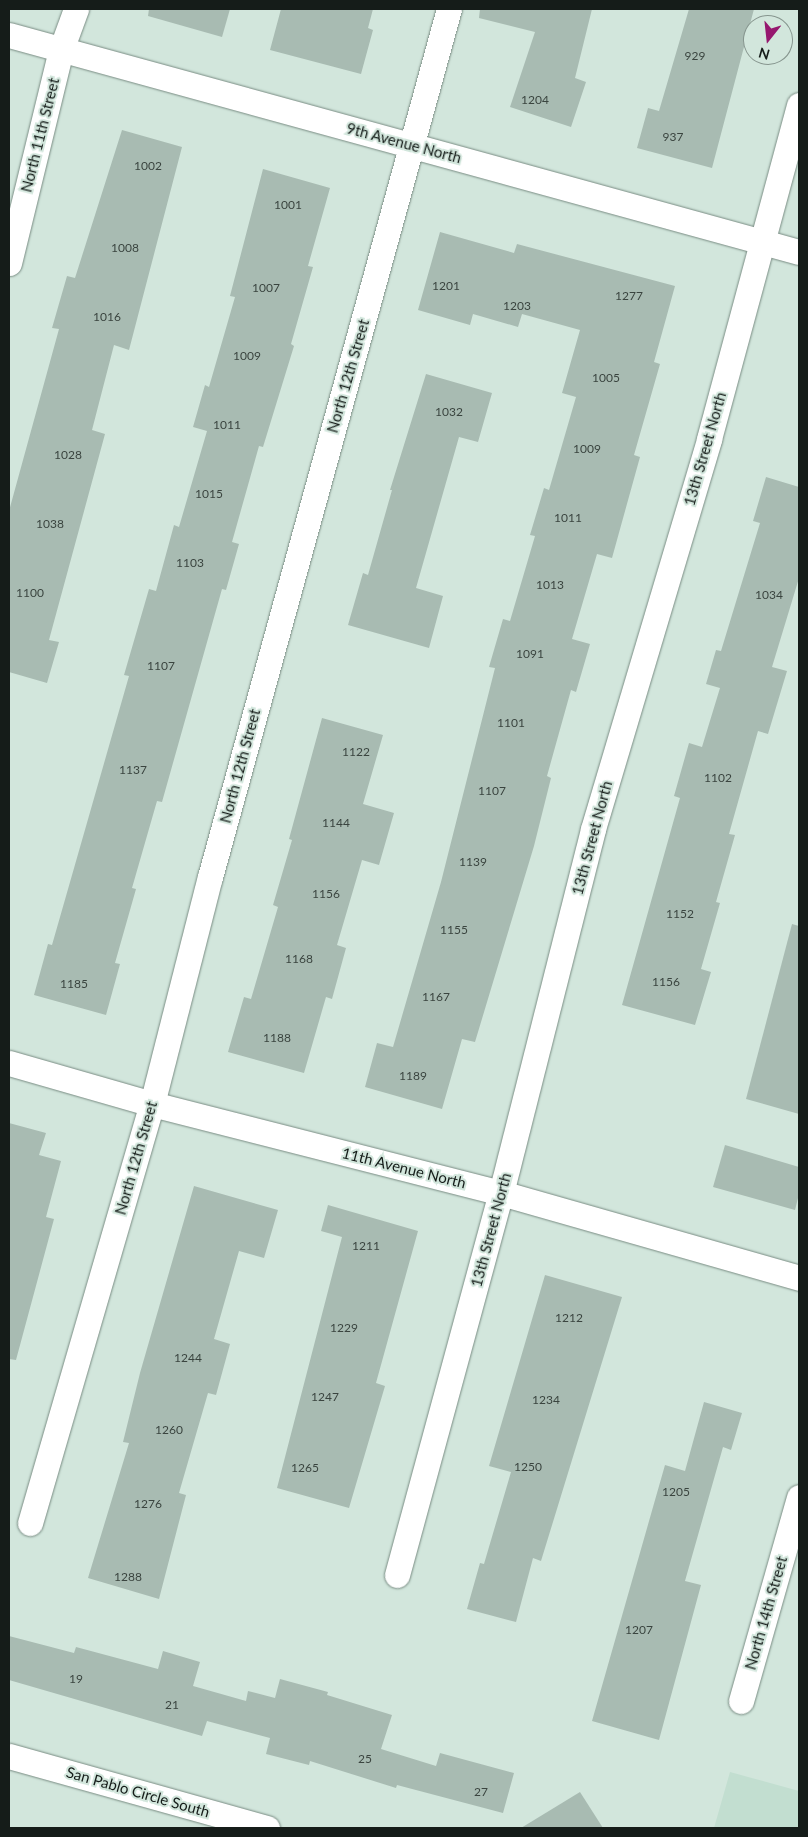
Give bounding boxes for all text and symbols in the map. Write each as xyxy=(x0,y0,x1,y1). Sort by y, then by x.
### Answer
north arrow xyxy=(743,15,793,65)
text: N xyxy=(756,44,772,64)
house number: 929 xyxy=(685,49,705,63)
street label: North 11th Street xyxy=(17,76,63,194)
house number: 1204 xyxy=(521,93,549,107)
street label: 9th Avenue North xyxy=(344,119,464,167)
house number: 937 xyxy=(663,130,683,144)
house number: 1002 xyxy=(134,159,162,173)
house number: 1001 xyxy=(274,198,302,212)
house number: 1008 xyxy=(111,241,139,255)
house number: 1201 xyxy=(432,279,460,293)
house number: 1007 xyxy=(252,281,280,295)
house number: 1277 xyxy=(615,289,643,303)
house number: 1203 xyxy=(503,299,531,313)
house number: 1016 xyxy=(93,310,121,324)
street label: North 12th Street xyxy=(323,317,373,435)
house number: 1009 xyxy=(233,349,261,363)
house number: 1005 xyxy=(592,371,620,385)
street label: 13th Street North xyxy=(680,390,730,508)
house number: 1032 xyxy=(435,405,463,419)
house number: 1011 xyxy=(213,418,241,432)
house number: 1009 xyxy=(573,442,601,456)
house number: 1028 xyxy=(54,448,82,462)
house number: 1015 xyxy=(195,487,223,501)
house number: 1011 xyxy=(554,511,582,525)
house number: 1038 xyxy=(36,517,64,531)
house number: 1103 xyxy=(176,556,204,570)
house number: 1013 xyxy=(536,578,564,592)
house number: 1100 xyxy=(16,586,44,600)
house number: 1034 xyxy=(755,588,783,602)
house number: 1091 xyxy=(516,647,544,661)
house number: 1107 xyxy=(147,659,175,673)
street label: North 12th Street xyxy=(216,707,264,825)
house number: 1101 xyxy=(497,716,525,730)
house number: 1122 xyxy=(342,745,370,759)
house number: 1137 xyxy=(119,763,147,777)
house number: 1102 xyxy=(704,771,732,785)
street label: 13th Street North xyxy=(568,779,616,897)
house number: 1107 xyxy=(478,784,506,798)
house number: 1144 xyxy=(322,816,350,830)
house number: 1139 xyxy=(459,855,487,869)
house number: 1156 xyxy=(312,887,340,901)
house number: 1152 xyxy=(666,907,694,921)
house number: 1155 xyxy=(440,923,468,937)
house number: 1168 xyxy=(285,952,313,966)
house number: 1156 xyxy=(652,975,680,989)
house number: 1185 xyxy=(60,977,88,991)
house number: 1167 xyxy=(422,990,450,1004)
house number: 1188 xyxy=(263,1031,291,1045)
house number: 1189 xyxy=(399,1069,427,1083)
street label: North 12th Street xyxy=(111,1099,161,1217)
street label: 11th Avenue North xyxy=(340,1144,468,1192)
street label: 13th Street North xyxy=(467,1171,515,1289)
house number: 1211 xyxy=(352,1239,380,1253)
house number: 1212 xyxy=(555,1311,583,1325)
house number: 1229 xyxy=(330,1321,358,1335)
house number: 1244 xyxy=(174,1351,202,1365)
house number: 1247 xyxy=(311,1390,339,1404)
house number: 1234 xyxy=(532,1393,560,1407)
house number: 1260 xyxy=(155,1423,183,1437)
house number: 1250 xyxy=(514,1460,542,1474)
house number: 1265 xyxy=(291,1461,319,1475)
house number: 1205 xyxy=(662,1485,690,1499)
house number: 1276 xyxy=(134,1497,162,1511)
street label: North 14th Street xyxy=(741,1554,791,1672)
house number: 1288 xyxy=(114,1570,142,1584)
house number: 1207 xyxy=(625,1623,653,1637)
house number: 19 xyxy=(69,1672,83,1686)
house number: 21 xyxy=(165,1698,179,1712)
house number: 25 xyxy=(358,1752,372,1766)
street label: San Pablo Circle South xyxy=(64,1763,212,1821)
house number: 27 xyxy=(474,1785,488,1799)

